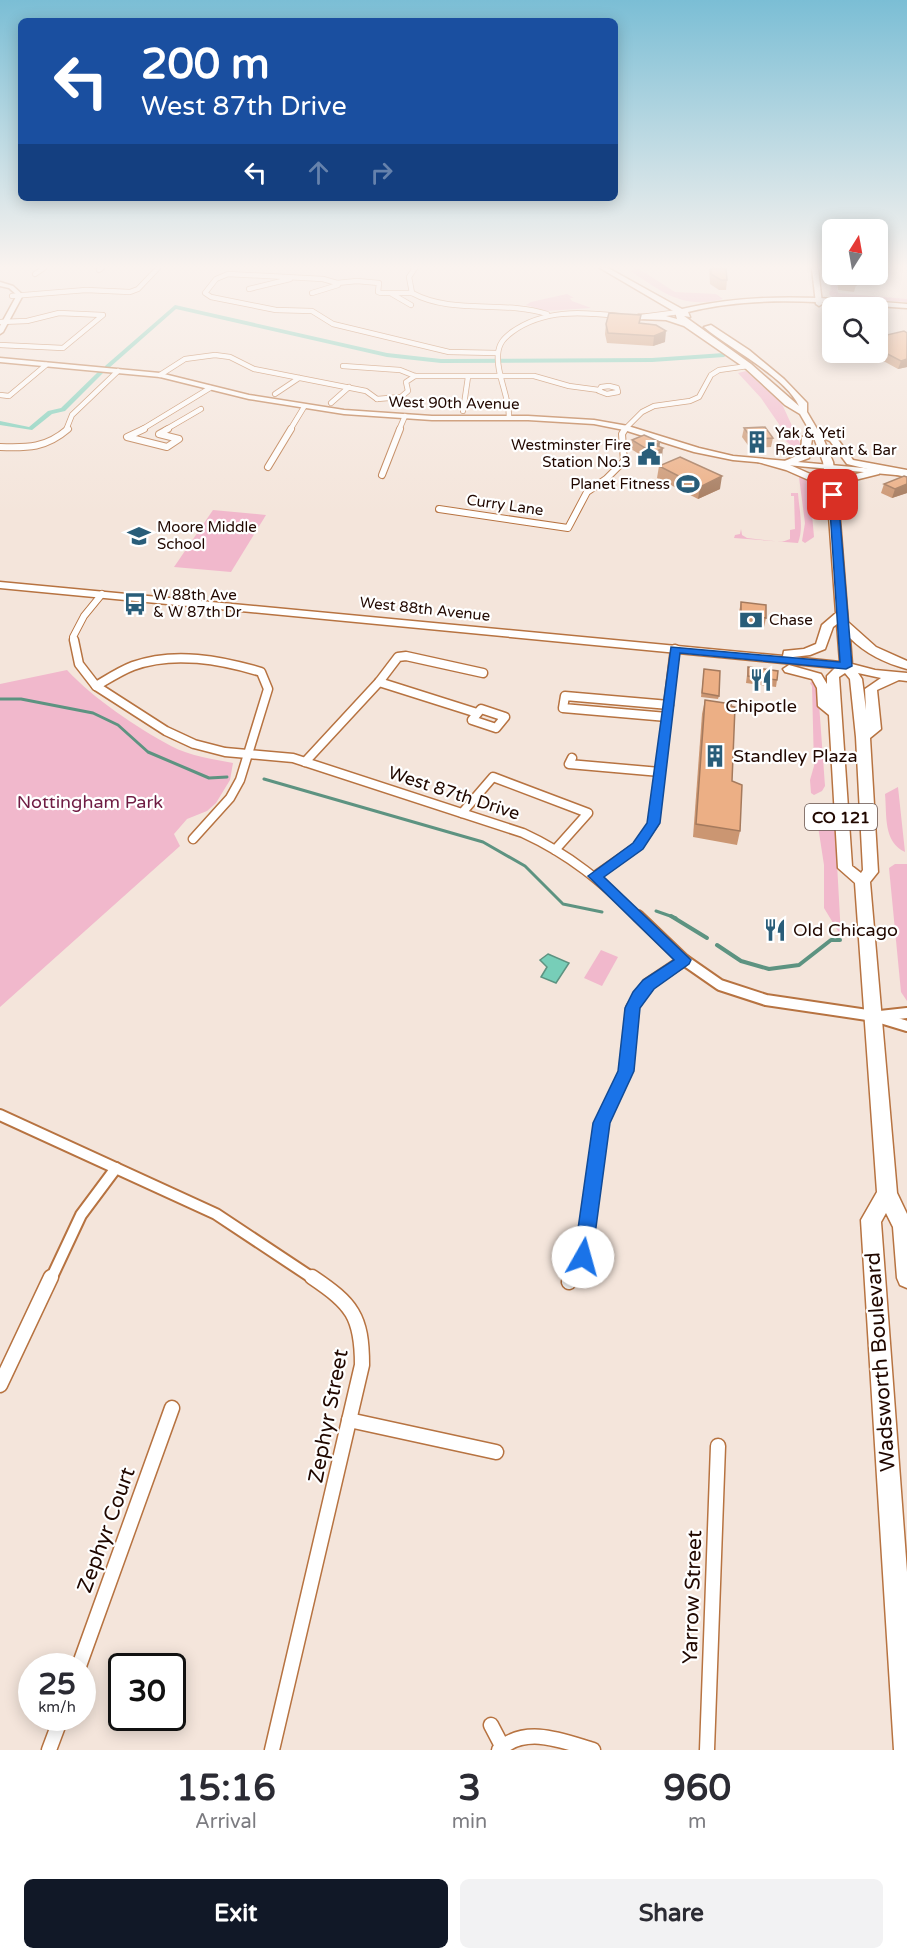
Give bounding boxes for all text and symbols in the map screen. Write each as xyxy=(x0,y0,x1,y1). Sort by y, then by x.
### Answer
text: 200 m xyxy=(141,39,270,90)
icon: left xyxy=(42,42,120,120)
text: West 87th Drive xyxy=(141,90,347,123)
icon: left xyxy=(239,156,272,189)
icon: ahead xyxy=(302,156,335,189)
icon: right xyxy=(365,156,398,189)
north arrow xyxy=(822,219,888,285)
map controls xyxy=(822,219,888,363)
button: search xyxy=(822,297,888,363)
street label: West 90th Avenue xyxy=(388,393,520,413)
place label: Yak & Yeti Restaurant & Bar xyxy=(775,424,897,459)
building icon: Yak & Yeti Restaurant & Bar xyxy=(744,429,770,455)
place label: Westminster Fire Station No.3 xyxy=(511,436,631,471)
public building icon: Westminster Fire Station No.3 xyxy=(636,441,662,467)
pin xyxy=(807,469,858,520)
sports icon: Planet Fitness xyxy=(675,471,701,497)
place label: Planet Fitness xyxy=(570,475,670,493)
icon: arrive xyxy=(816,478,849,511)
street label: Curry Lane xyxy=(465,491,545,519)
place label: Moore Middle School xyxy=(157,518,257,553)
school or university icon: Moore Middle School xyxy=(126,523,152,549)
place label: W 88th Ave & W 87th Dr xyxy=(153,586,242,621)
bus stop icon: W 88th Ave & W 87th Dr xyxy=(122,591,148,617)
street label: West 88th Avenue xyxy=(359,593,491,625)
bank icon: Chase xyxy=(738,607,764,633)
place label: Chase xyxy=(769,611,813,629)
restaurant icon: Chipotle xyxy=(748,667,774,693)
place label: Chipotle xyxy=(725,695,797,717)
building icon: Standley Plaza xyxy=(702,743,728,769)
place label: Standley Plaza xyxy=(733,745,858,767)
street label: West 87th Drive xyxy=(385,761,523,825)
park label: Nottingham Park xyxy=(17,791,163,813)
road number: CO 121 xyxy=(805,804,877,830)
restaurant icon: Old Chicago xyxy=(762,917,788,943)
place label: Old Chicago xyxy=(793,919,898,941)
position arrow xyxy=(551,1225,615,1289)
street label: Wadsworth Boulevard xyxy=(860,1251,901,1472)
street label: Zephyr Street xyxy=(303,1347,354,1485)
street label: Zephyr Court xyxy=(72,1464,141,1596)
street label: Yarrow Street xyxy=(678,1530,707,1664)
speed limit sign: 30 xyxy=(108,1653,186,1731)
text: 25 xyxy=(38,1666,76,1703)
text: km/h xyxy=(38,1698,76,1716)
text: 15:16 xyxy=(176,1767,276,1810)
text: 3 xyxy=(458,1767,481,1810)
text: 960 xyxy=(663,1767,731,1810)
text: Arrival xyxy=(195,1810,257,1834)
text: min xyxy=(452,1810,487,1834)
text: m xyxy=(688,1810,706,1834)
button: Exit xyxy=(24,1879,448,1948)
button: Share xyxy=(460,1879,883,1948)

